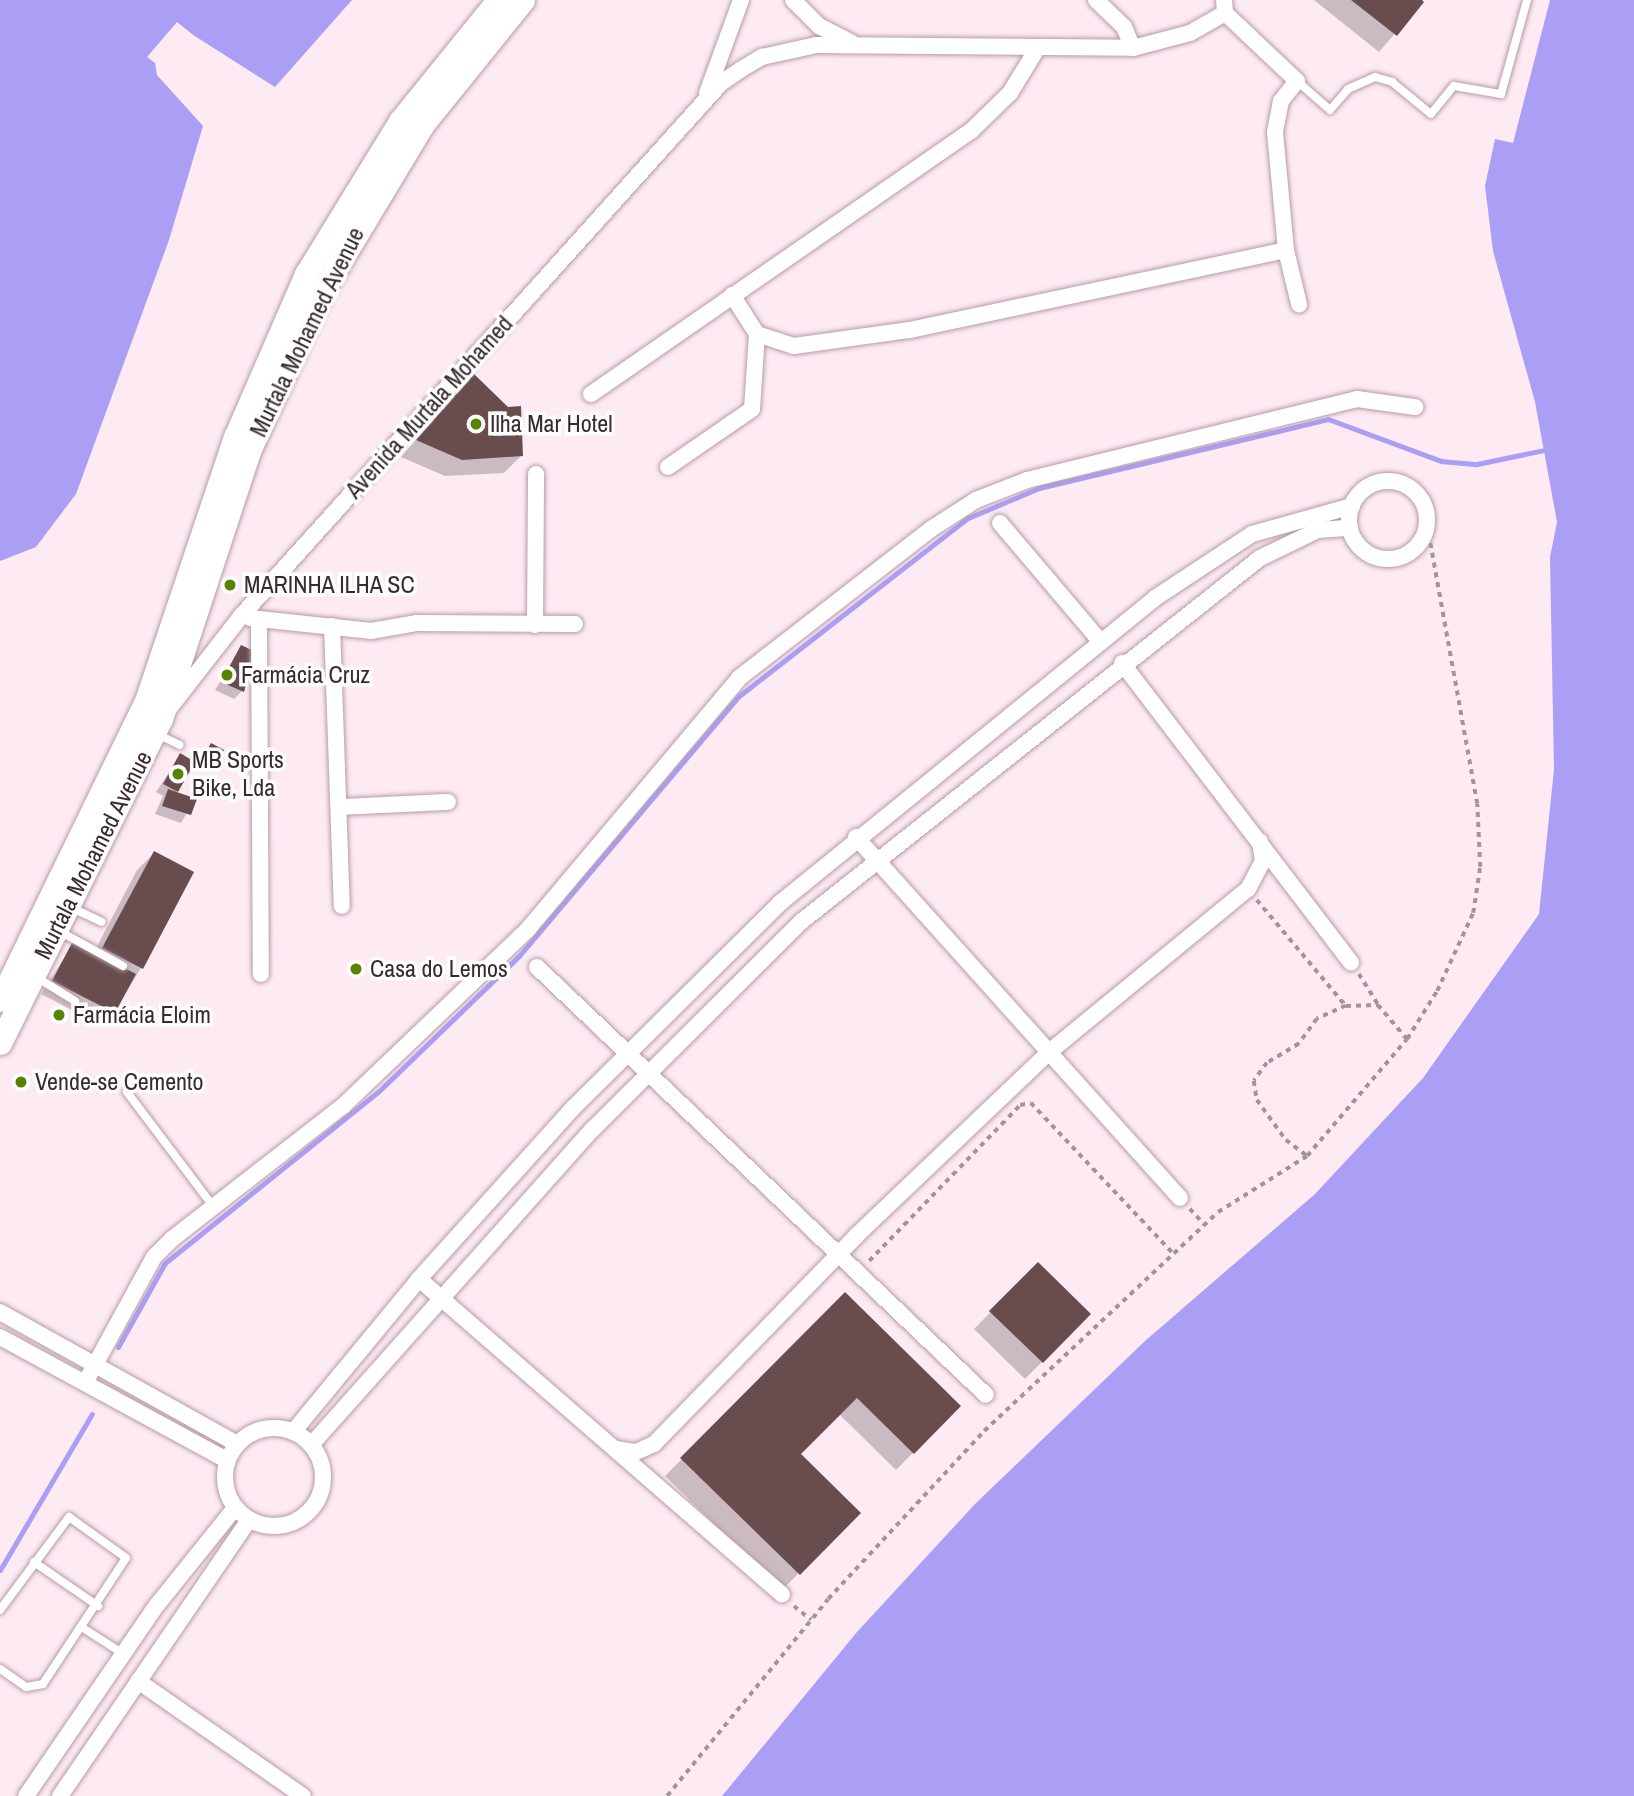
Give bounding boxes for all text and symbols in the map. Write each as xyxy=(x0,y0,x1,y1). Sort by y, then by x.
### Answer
street label: Murtala Mohamed Avenue xyxy=(244,222,370,442)
street label: Avenida Murtala Mohamed xyxy=(339,310,519,504)
place label: Ilha Mar Hotel xyxy=(490,410,612,438)
marker: Ilha Mar Hotel xyxy=(468,416,484,432)
place label: MARINHA ILHA SC xyxy=(244,571,417,599)
marker: MARINHA ILHA SC xyxy=(222,577,238,593)
place label: Farmácia Cruz xyxy=(241,661,370,689)
marker: Farmácia Cruz xyxy=(219,667,235,683)
street label: Murtala Mohamed Avenue xyxy=(28,746,158,964)
place label: MB Sports Bike, Lda xyxy=(192,746,284,802)
marker: MB Sports Bike, Lda xyxy=(170,766,186,782)
place label: Casa do Lemos xyxy=(370,955,508,983)
marker: Casa do Lemos xyxy=(348,961,364,977)
place label: Farmácia Eloim xyxy=(73,1001,211,1029)
marker: Farmácia Eloim xyxy=(51,1007,67,1023)
place label: Vende-se Cemento xyxy=(35,1068,203,1096)
marker: Vende-se Cemento xyxy=(13,1074,29,1090)

